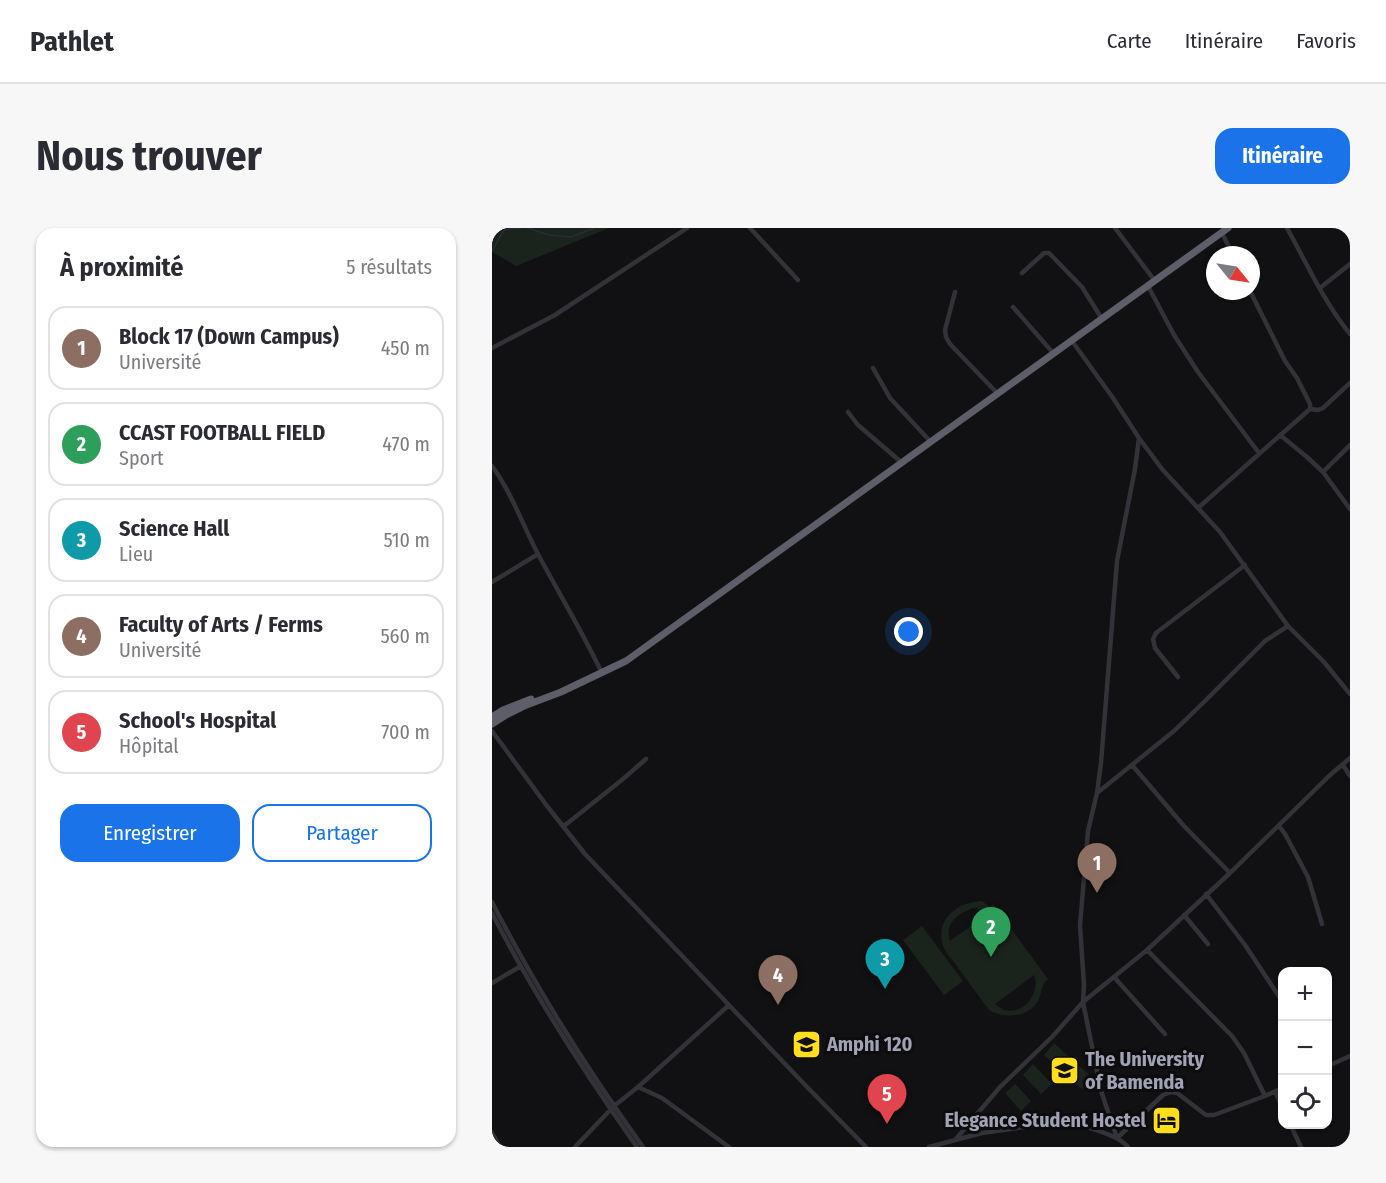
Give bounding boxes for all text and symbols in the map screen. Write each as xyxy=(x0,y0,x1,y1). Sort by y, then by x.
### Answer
text: Pathlet xyxy=(30,25,114,58)
text: Carte xyxy=(1107,28,1152,54)
text: Itinéraire xyxy=(1185,28,1263,54)
text: Favoris xyxy=(1296,28,1356,54)
button: Itinéraire xyxy=(1215,128,1350,184)
text: Nous trouver xyxy=(36,131,262,181)
north arrow xyxy=(1206,246,1260,300)
text: À proximité xyxy=(60,252,183,283)
text: 5 résultats xyxy=(346,255,432,279)
text: Block 17 (Down Campus) xyxy=(119,323,339,350)
text: 1 xyxy=(77,336,86,360)
text: 450 m xyxy=(381,336,430,360)
text: Université xyxy=(119,350,201,374)
text: CCAST FOOTBALL FIELD xyxy=(119,419,325,446)
text: 2 xyxy=(77,432,86,456)
text: 470 m xyxy=(382,432,430,456)
text: Sport xyxy=(119,446,164,470)
text: Science Hall xyxy=(119,515,229,542)
text: 3 xyxy=(77,528,86,552)
text: 510 m xyxy=(384,528,430,552)
text: Lieu xyxy=(119,542,153,566)
text: Faculty of Arts / Ferms xyxy=(119,611,323,638)
your location xyxy=(894,617,923,646)
text: 4 xyxy=(76,624,87,648)
text: 560 m xyxy=(380,624,430,648)
text: Université xyxy=(119,638,201,662)
text: School's Hospital xyxy=(119,707,276,734)
text: 5 xyxy=(77,720,86,744)
text: 700 m xyxy=(381,720,430,744)
text: Hôpital xyxy=(119,734,179,758)
button: Enregistrer xyxy=(60,804,240,862)
button: Partager xyxy=(252,804,432,862)
pin: 1 xyxy=(1078,844,1116,893)
pin: 2 xyxy=(972,908,1010,957)
pin: 3 xyxy=(866,940,904,989)
pin: 4 xyxy=(758,956,798,1005)
map controls xyxy=(1278,967,1332,1129)
button: + xyxy=(1278,967,1332,1021)
button: − xyxy=(1278,1021,1332,1075)
school or university icon: Amphi 120 xyxy=(790,1028,822,1060)
place label: Amphi 120 xyxy=(826,1032,913,1056)
place label: The University of Bamenda xyxy=(1085,1047,1204,1094)
school or university icon: The University of Bamenda xyxy=(1048,1054,1080,1086)
pin: 5 xyxy=(868,1074,906,1124)
button: locate xyxy=(1278,1075,1332,1129)
hotel icon: Elegance Student Hostel xyxy=(1151,1104,1183,1136)
place label: Elegance Student Hostel xyxy=(944,1108,1147,1132)

